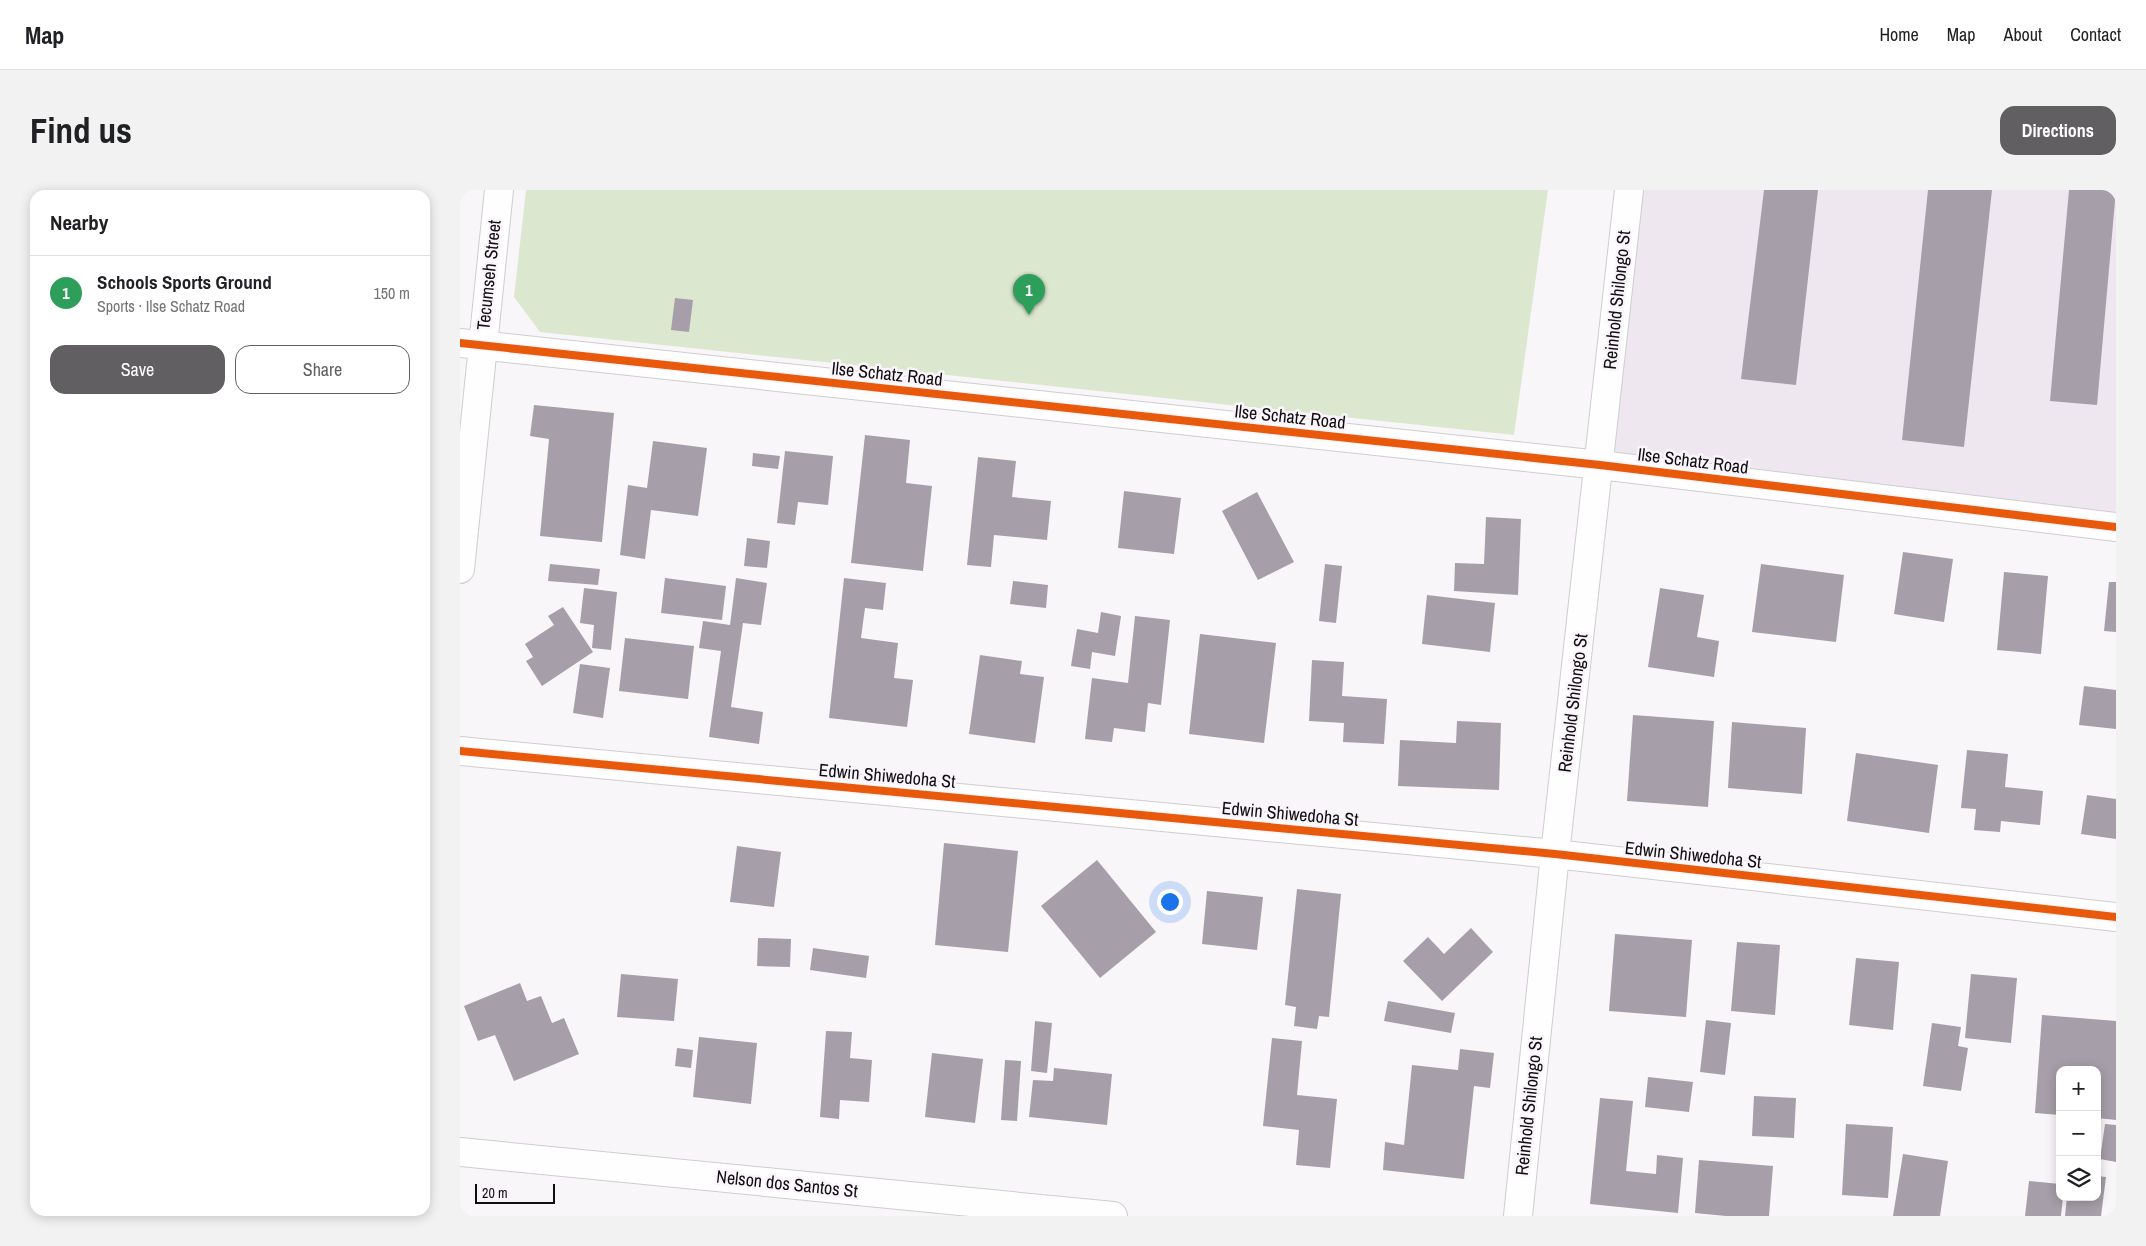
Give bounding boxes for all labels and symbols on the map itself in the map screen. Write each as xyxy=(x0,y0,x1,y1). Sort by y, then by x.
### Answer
street label: Tecumseh Street xyxy=(470,219,507,331)
street label: Reinhold Shilongo St xyxy=(1597,229,1636,371)
pin: 1 xyxy=(1013,274,1045,315)
street label: Ilse Schatz Road xyxy=(830,355,944,392)
street label: Ilse Schatz Road xyxy=(1233,398,1347,435)
street label: Ilse Schatz Road xyxy=(1636,441,1750,480)
street label: Reinhold Shilongo St xyxy=(1552,632,1593,774)
street label: Edwin Shiwedoha St xyxy=(818,757,956,794)
street label: Edwin Shiwedoha St xyxy=(1221,795,1359,832)
street label: Edwin Shiwedoha St xyxy=(1624,835,1763,874)
your location xyxy=(1157,889,1183,915)
street label: Reinhold Shilongo St xyxy=(1509,1035,1548,1177)
street label: Nelson dos Santos St xyxy=(715,1164,859,1203)
scale bar xyxy=(475,1181,555,1204)

